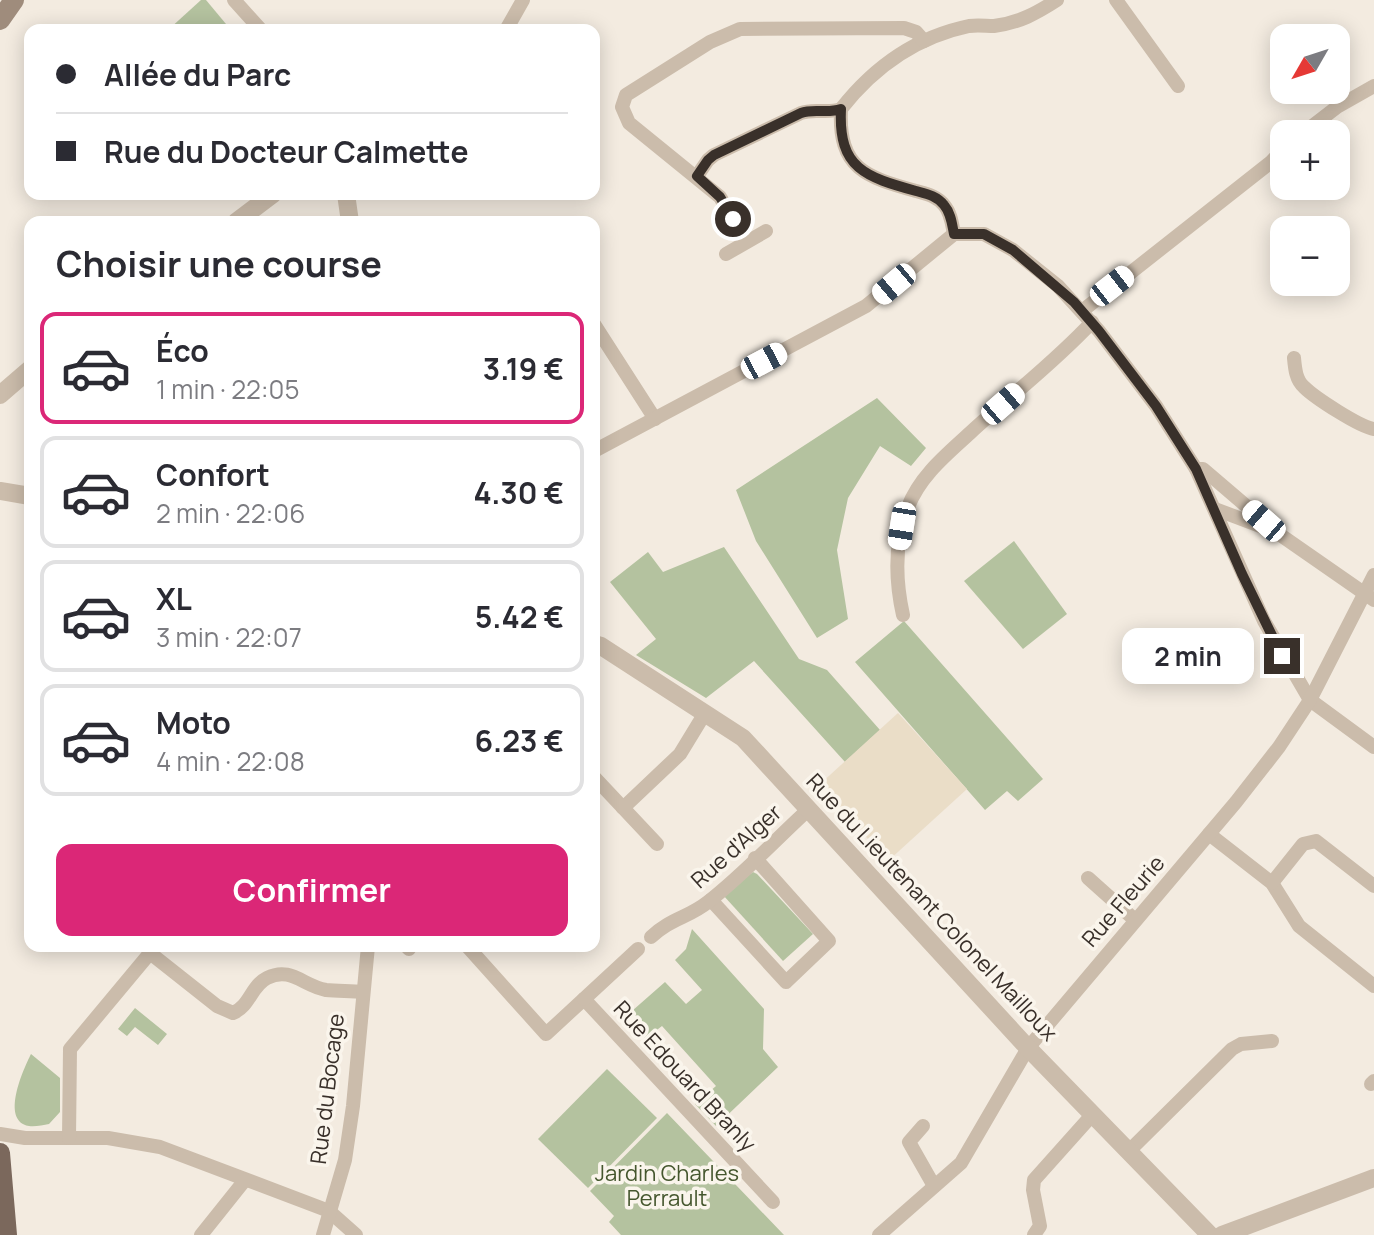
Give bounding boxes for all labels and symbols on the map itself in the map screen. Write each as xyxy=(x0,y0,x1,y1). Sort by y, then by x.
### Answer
north arrow xyxy=(1270,24,1350,104)
route start xyxy=(715,201,751,237)
car xyxy=(868,259,920,309)
car xyxy=(1086,262,1138,310)
car xyxy=(737,339,791,383)
car xyxy=(977,379,1029,429)
car xyxy=(1238,496,1290,546)
car xyxy=(886,500,918,552)
callout: 2 min xyxy=(1122,628,1254,684)
route end xyxy=(1264,638,1300,674)
street label: Rue du Lieutenant Colonel Mailloux xyxy=(800,767,1064,1048)
street label: Rue d'Alger xyxy=(684,797,788,895)
street label: Rue Fleurie xyxy=(1075,849,1171,953)
street label: Rue Edouard Branly xyxy=(607,994,763,1158)
street label: Rue du Bocage xyxy=(303,1012,351,1166)
park label: Jardin Charles Perrault xyxy=(595,1158,739,1213)

